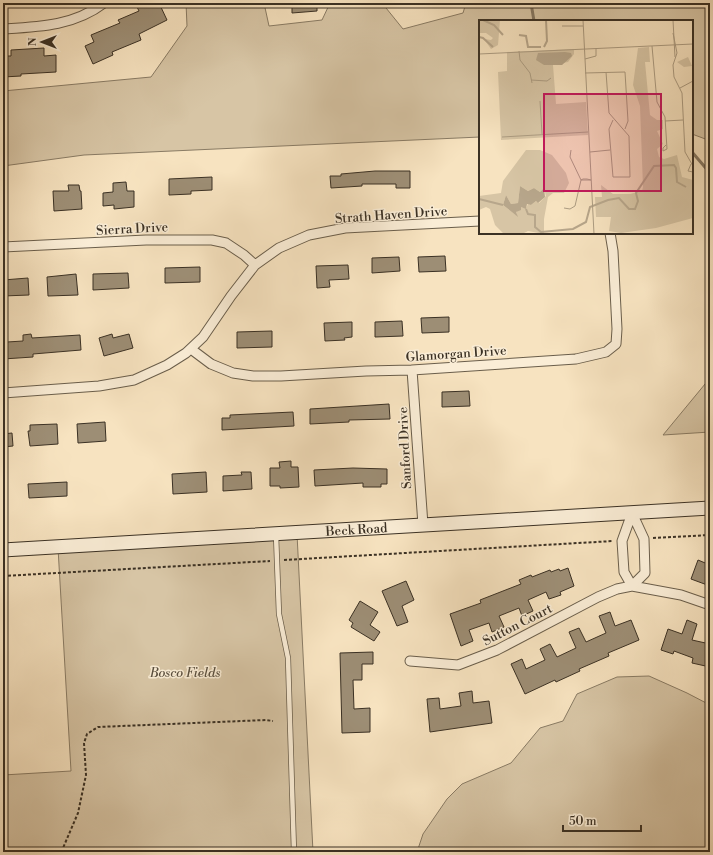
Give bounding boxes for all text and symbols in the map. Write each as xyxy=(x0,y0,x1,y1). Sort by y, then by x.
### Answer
inset map xyxy=(479,20,693,234)
north arrow xyxy=(22,22,62,62)
text: N xyxy=(26,37,40,46)
street label: Strath Haven Drive xyxy=(334,203,448,227)
street label: Sierra Drive xyxy=(96,219,169,239)
street label: Glamorgan Drive xyxy=(405,342,507,366)
street label: Sanford Drive xyxy=(395,406,415,489)
street label: Beck Road xyxy=(324,520,388,540)
street label: Sutton Court xyxy=(480,600,555,649)
park label: Bosco Fields xyxy=(149,665,220,681)
scale bar xyxy=(563,807,641,833)
text: 50 m xyxy=(569,814,597,829)

